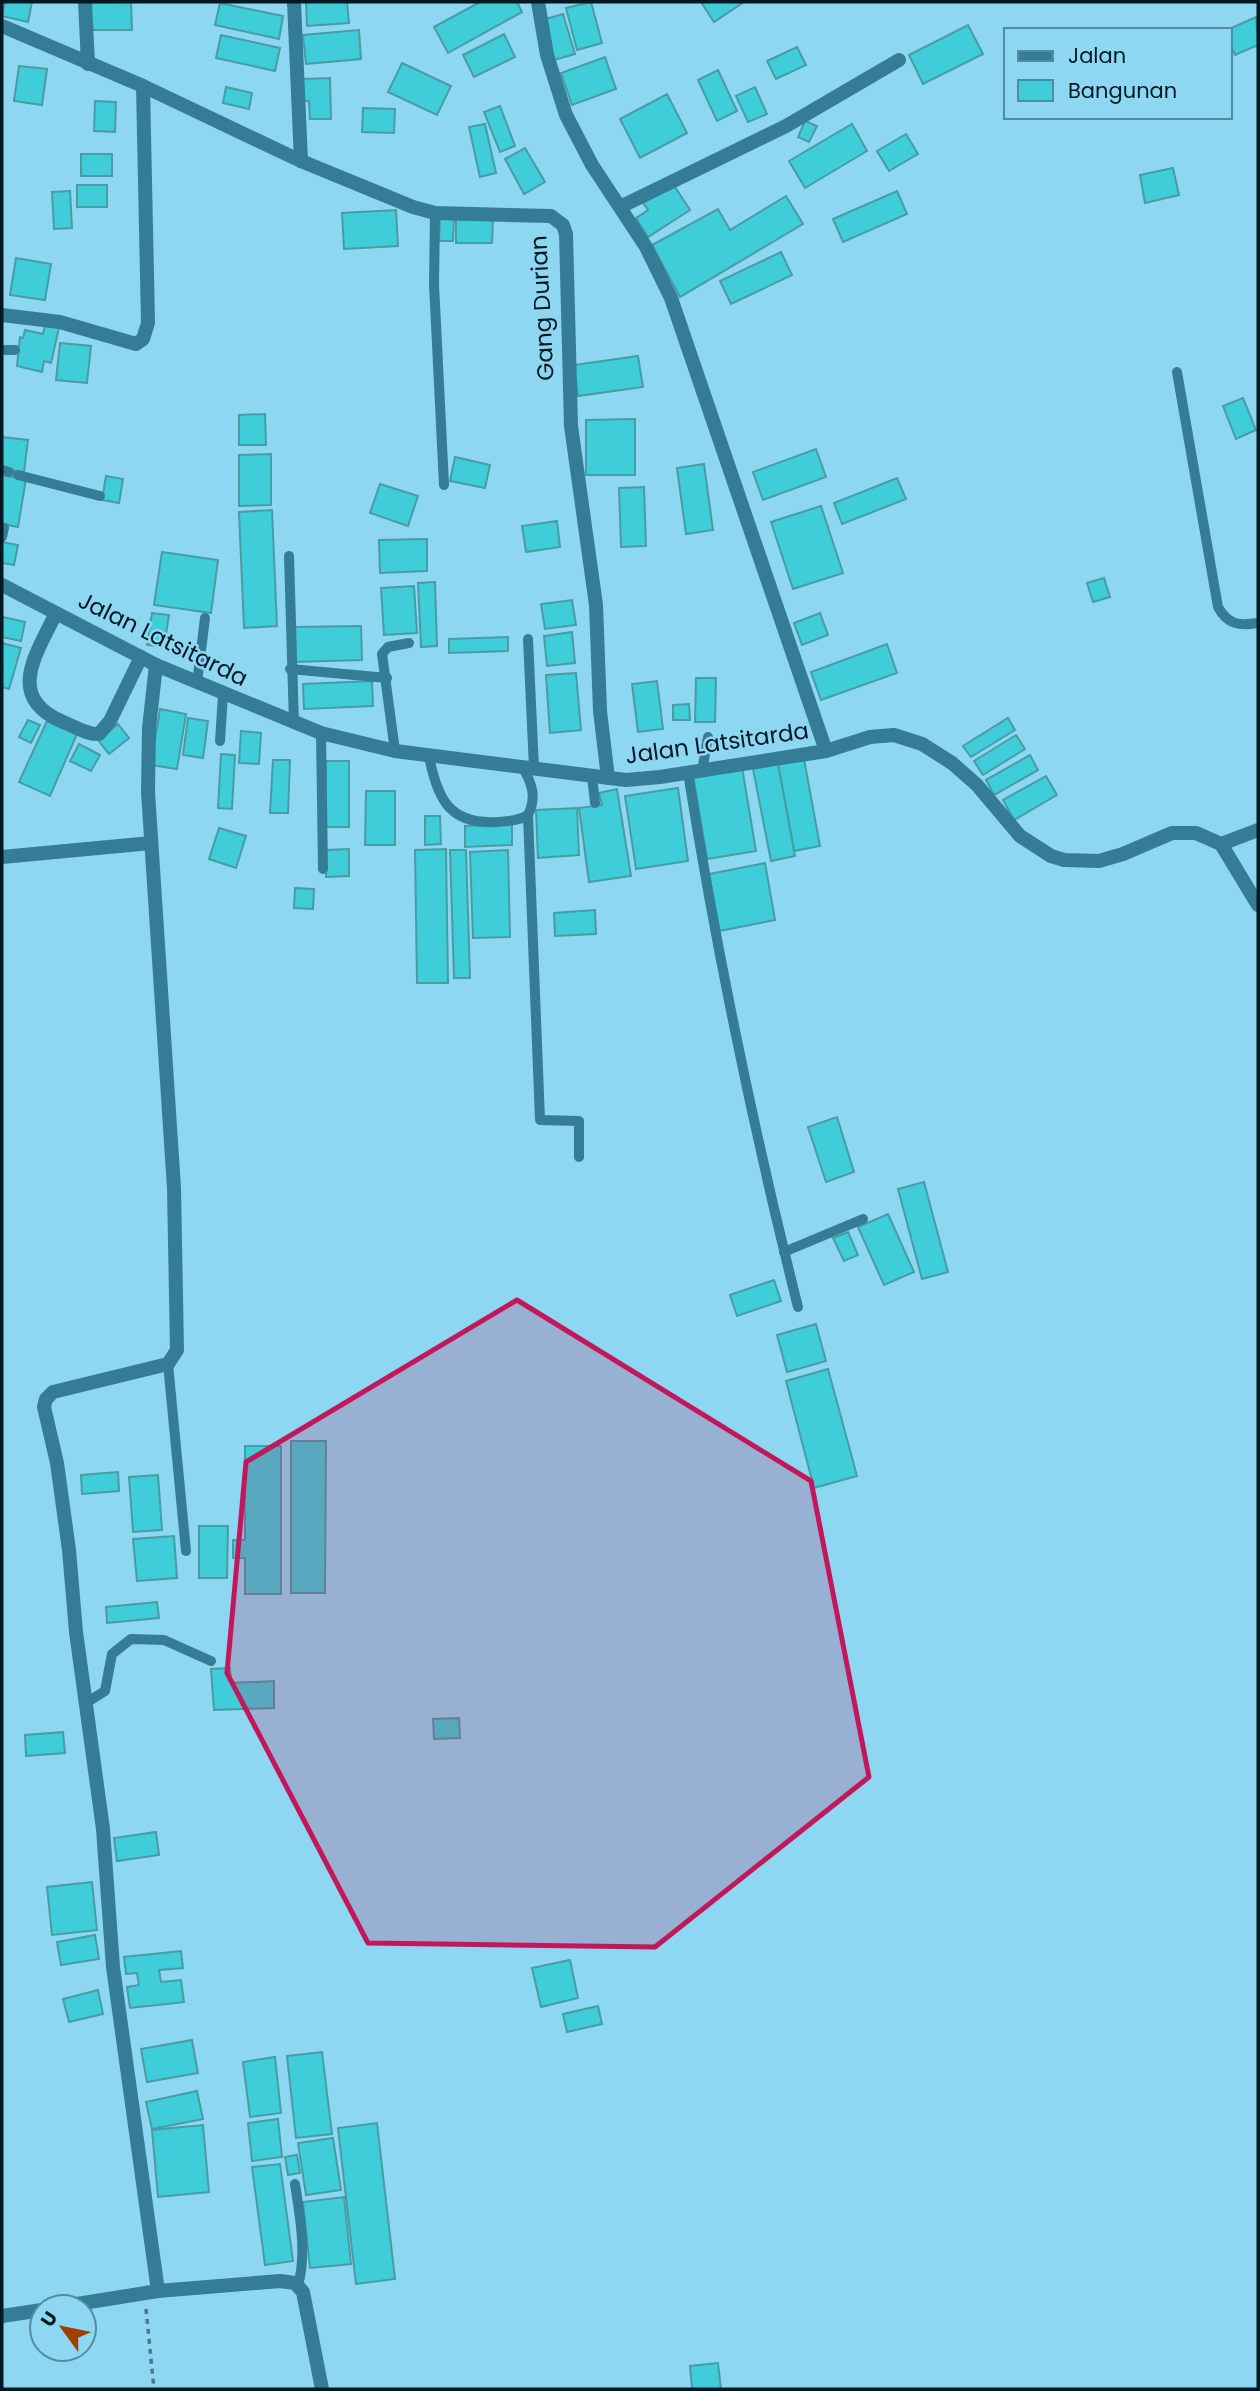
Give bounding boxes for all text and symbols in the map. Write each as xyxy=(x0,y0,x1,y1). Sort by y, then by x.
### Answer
legend xyxy=(1004,28,1232,119)
text: Jalan xyxy=(1068,41,1126,70)
text: Bangunan xyxy=(1068,76,1177,105)
street label: Gang Durian xyxy=(522,235,562,381)
street label: Jalan Latsitarda xyxy=(73,584,253,694)
street label: Jalan Latsitarda xyxy=(623,714,811,772)
north arrow xyxy=(28,2293,98,2363)
text: U xyxy=(34,2306,64,2332)

